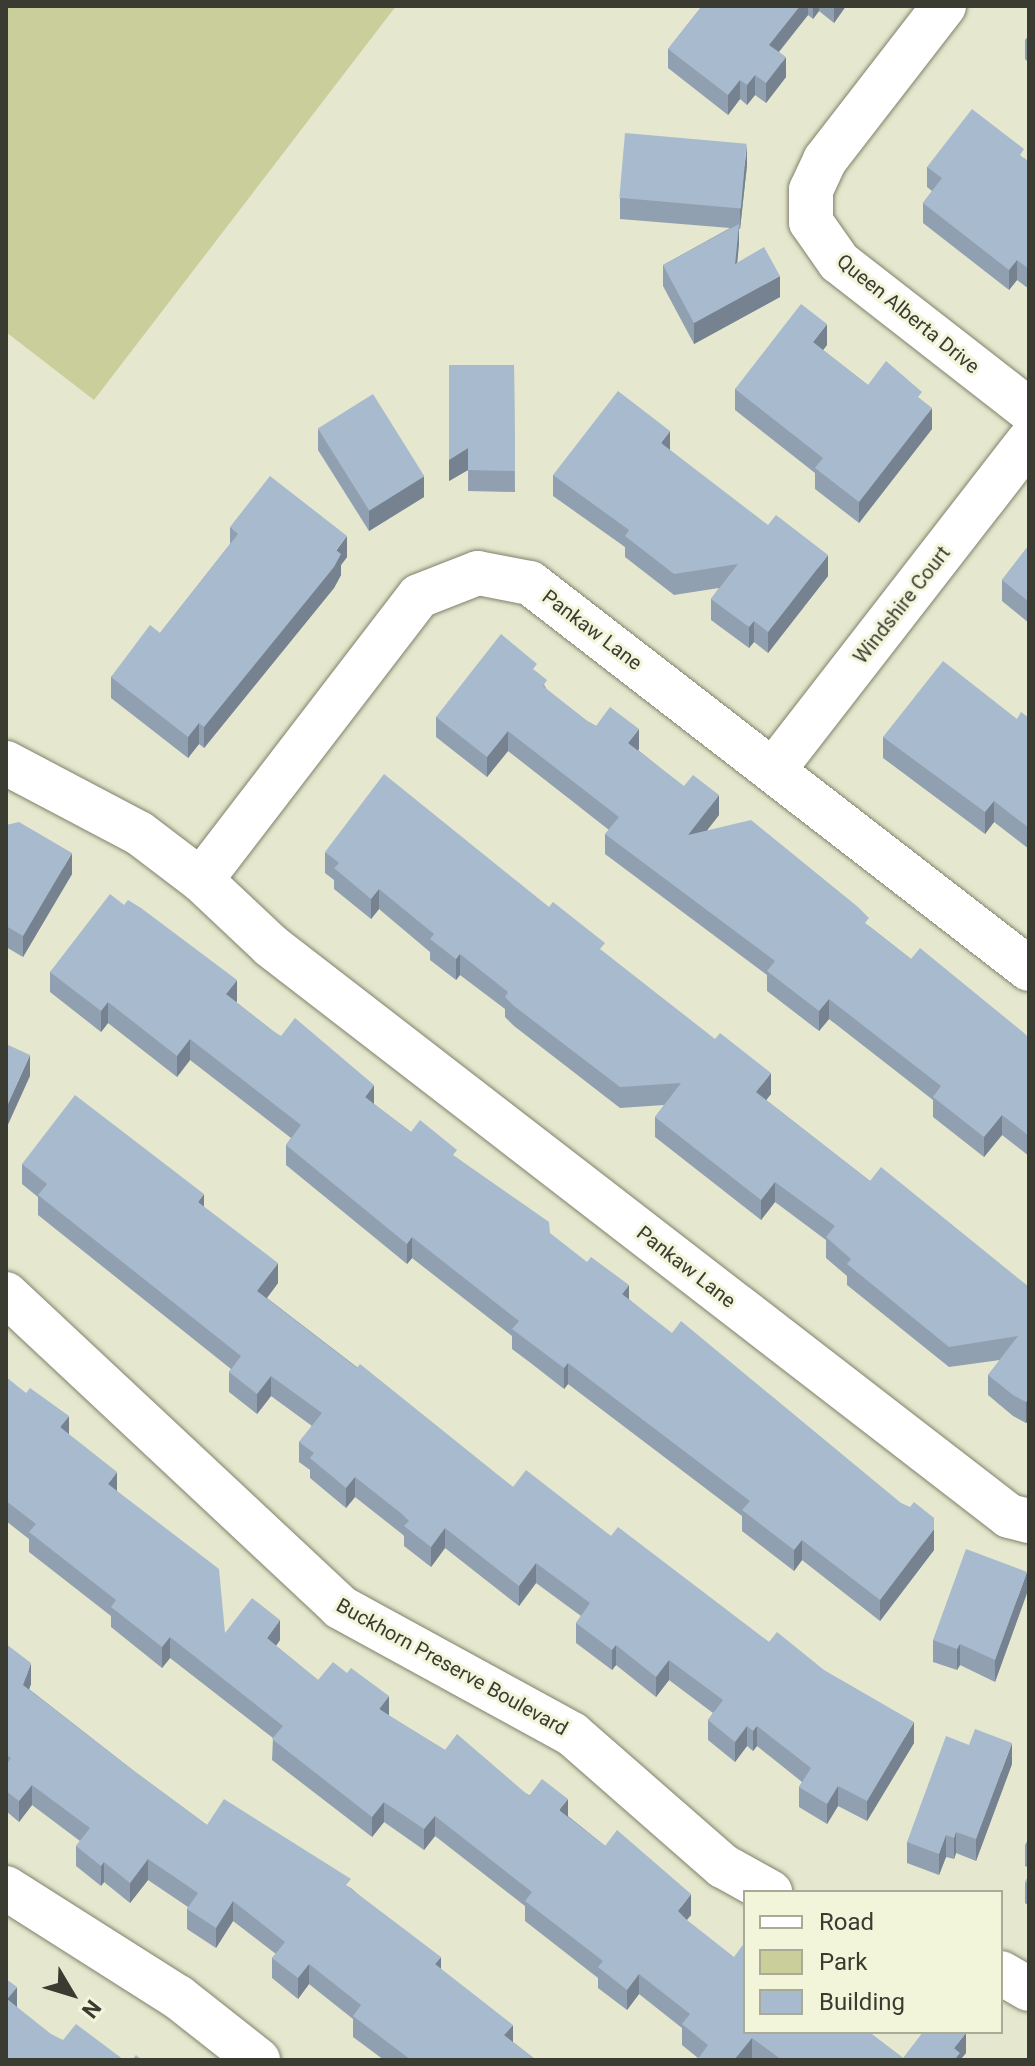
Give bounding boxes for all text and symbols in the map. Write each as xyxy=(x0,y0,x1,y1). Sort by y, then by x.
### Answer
street label: Queen Alberta Drive xyxy=(832,249,984,379)
street label: Windshire Court xyxy=(849,541,955,669)
street label: Pankaw Lane xyxy=(537,585,647,675)
street label: Pankaw Lane xyxy=(632,1221,740,1313)
street label: Buckhorn Preserve Boulevard xyxy=(332,1593,572,1741)
legend xyxy=(743,1890,1003,2034)
text: Road xyxy=(819,1908,874,1936)
text: Park xyxy=(819,1948,867,1976)
north arrow xyxy=(32,1954,112,2034)
text: Building xyxy=(819,1988,905,2016)
text: N xyxy=(77,1995,106,2023)

